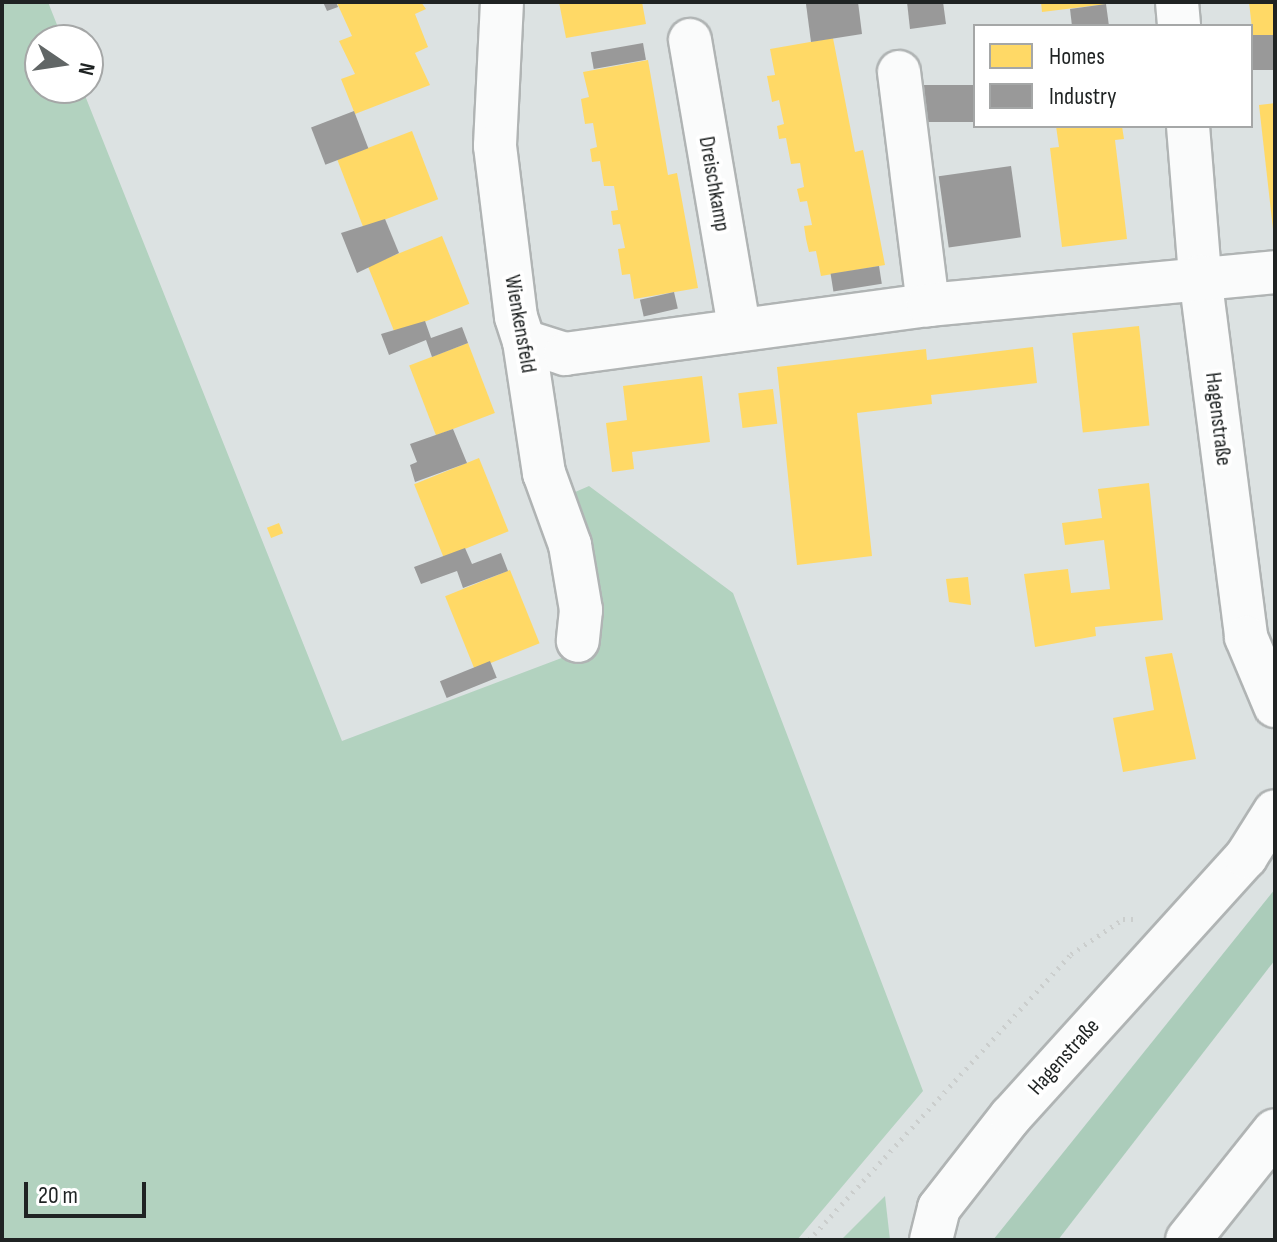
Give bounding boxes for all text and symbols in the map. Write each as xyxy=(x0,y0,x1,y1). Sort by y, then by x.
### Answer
north arrow xyxy=(24,24,104,104)
legend xyxy=(973,24,1253,128)
text: Homes xyxy=(1049,42,1105,71)
text: N xyxy=(71,60,100,78)
text: Industry xyxy=(1049,82,1116,111)
street label: Dreischkamp xyxy=(693,134,735,234)
street label: Wienkensfeld xyxy=(498,273,542,375)
street label: Hagenstraße xyxy=(1199,371,1237,467)
street label: Hagenstraße xyxy=(1023,1013,1105,1101)
scale bar xyxy=(28,1166,150,1216)
text: 20 m xyxy=(38,1181,78,1210)

